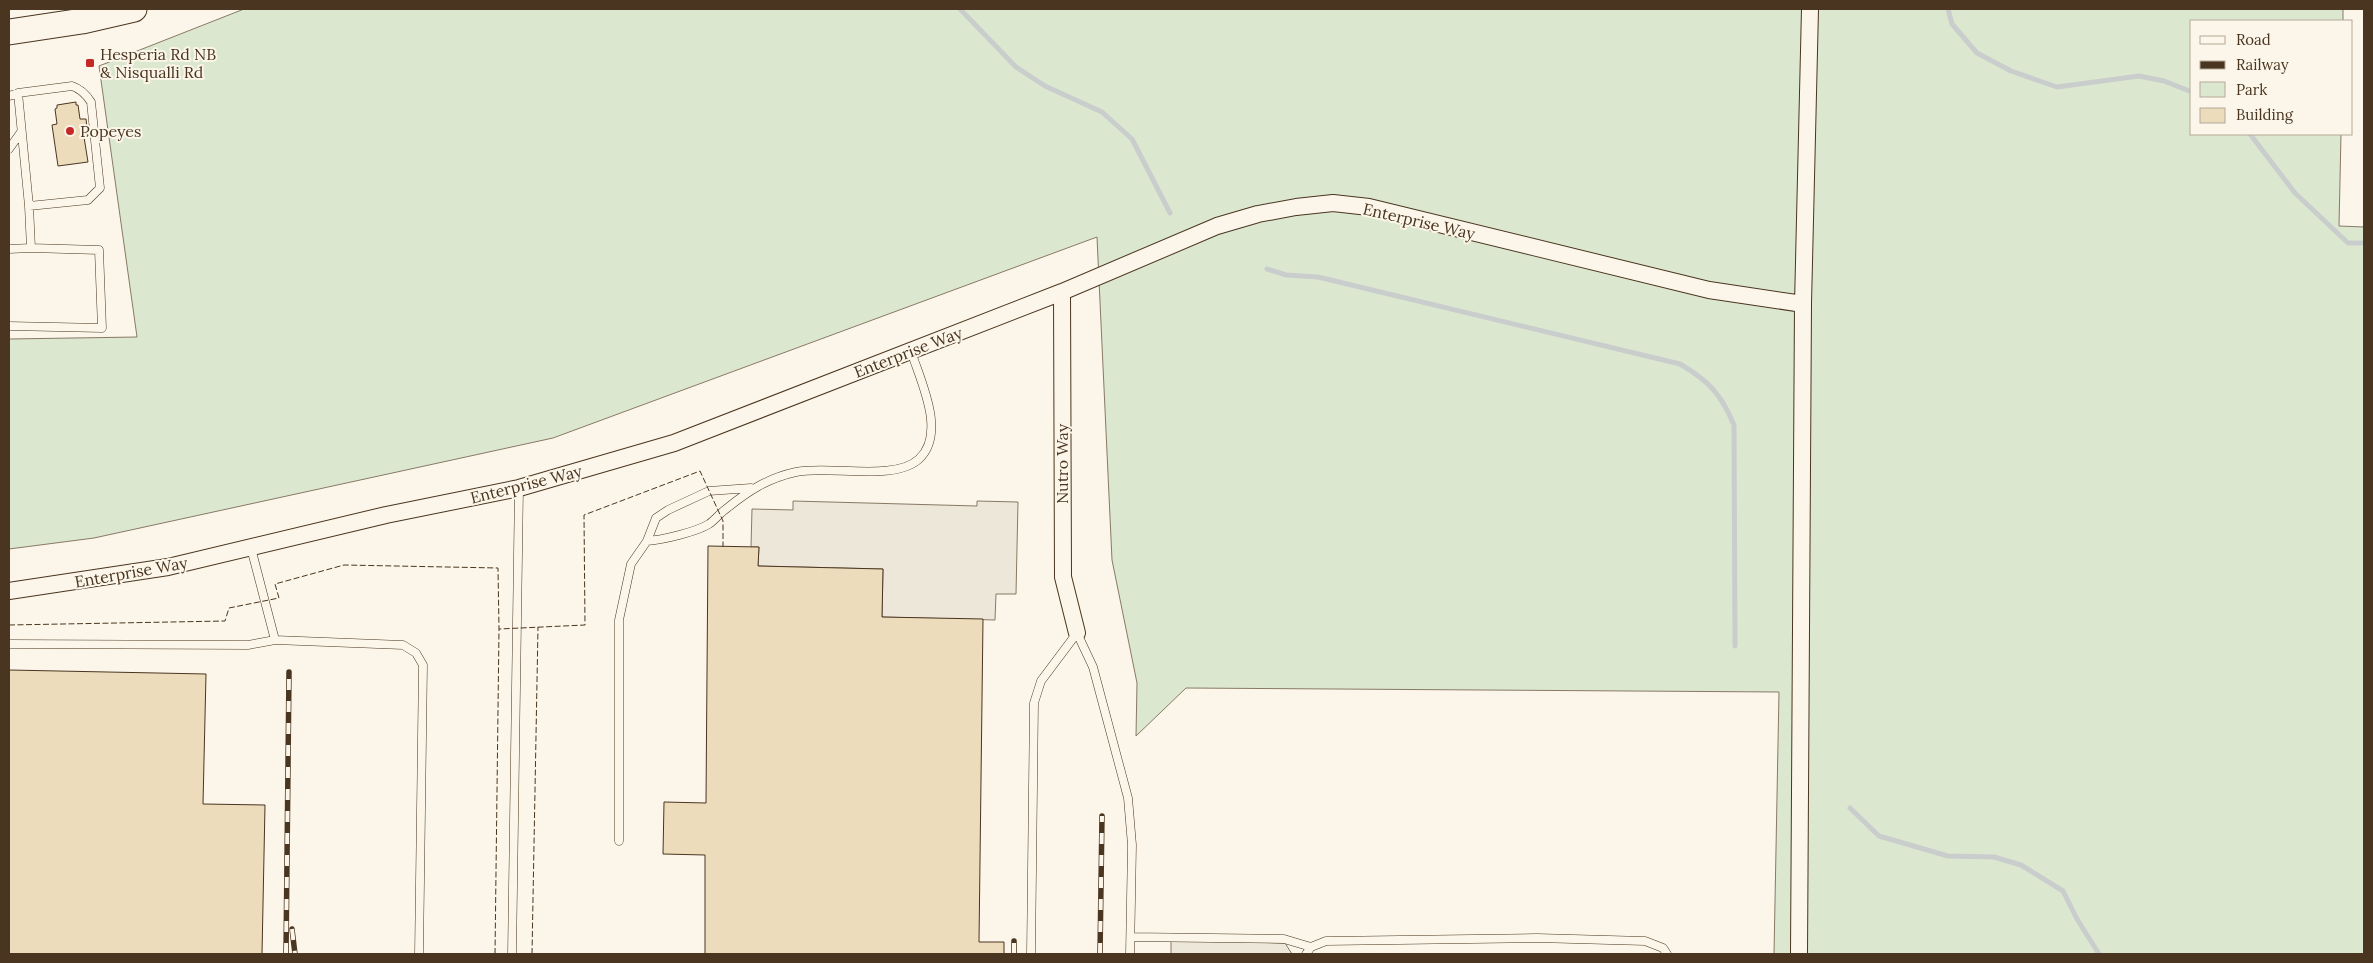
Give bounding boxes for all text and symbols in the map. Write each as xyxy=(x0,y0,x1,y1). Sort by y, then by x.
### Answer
legend xyxy=(2190,20,2353,135)
text: Road xyxy=(2236,30,2271,49)
place label: Hesperia Rd NB & Nisqualli Rd xyxy=(100,44,216,82)
text: Railway xyxy=(2236,55,2289,74)
marker: Hesperia Rd NB & Nisqualli Rd xyxy=(84,57,96,69)
text: Park xyxy=(2236,80,2267,99)
text: Building xyxy=(2236,105,2294,124)
place label: Popeyes xyxy=(80,121,141,141)
marker: Popeyes xyxy=(64,125,76,137)
street label: Enterprise Way xyxy=(1361,198,1478,244)
street label: Enterprise Way xyxy=(851,322,966,382)
street label: Nutro Way xyxy=(1052,423,1072,504)
street label: Enterprise Way xyxy=(468,460,584,508)
street label: Enterprise Way xyxy=(73,552,190,592)

